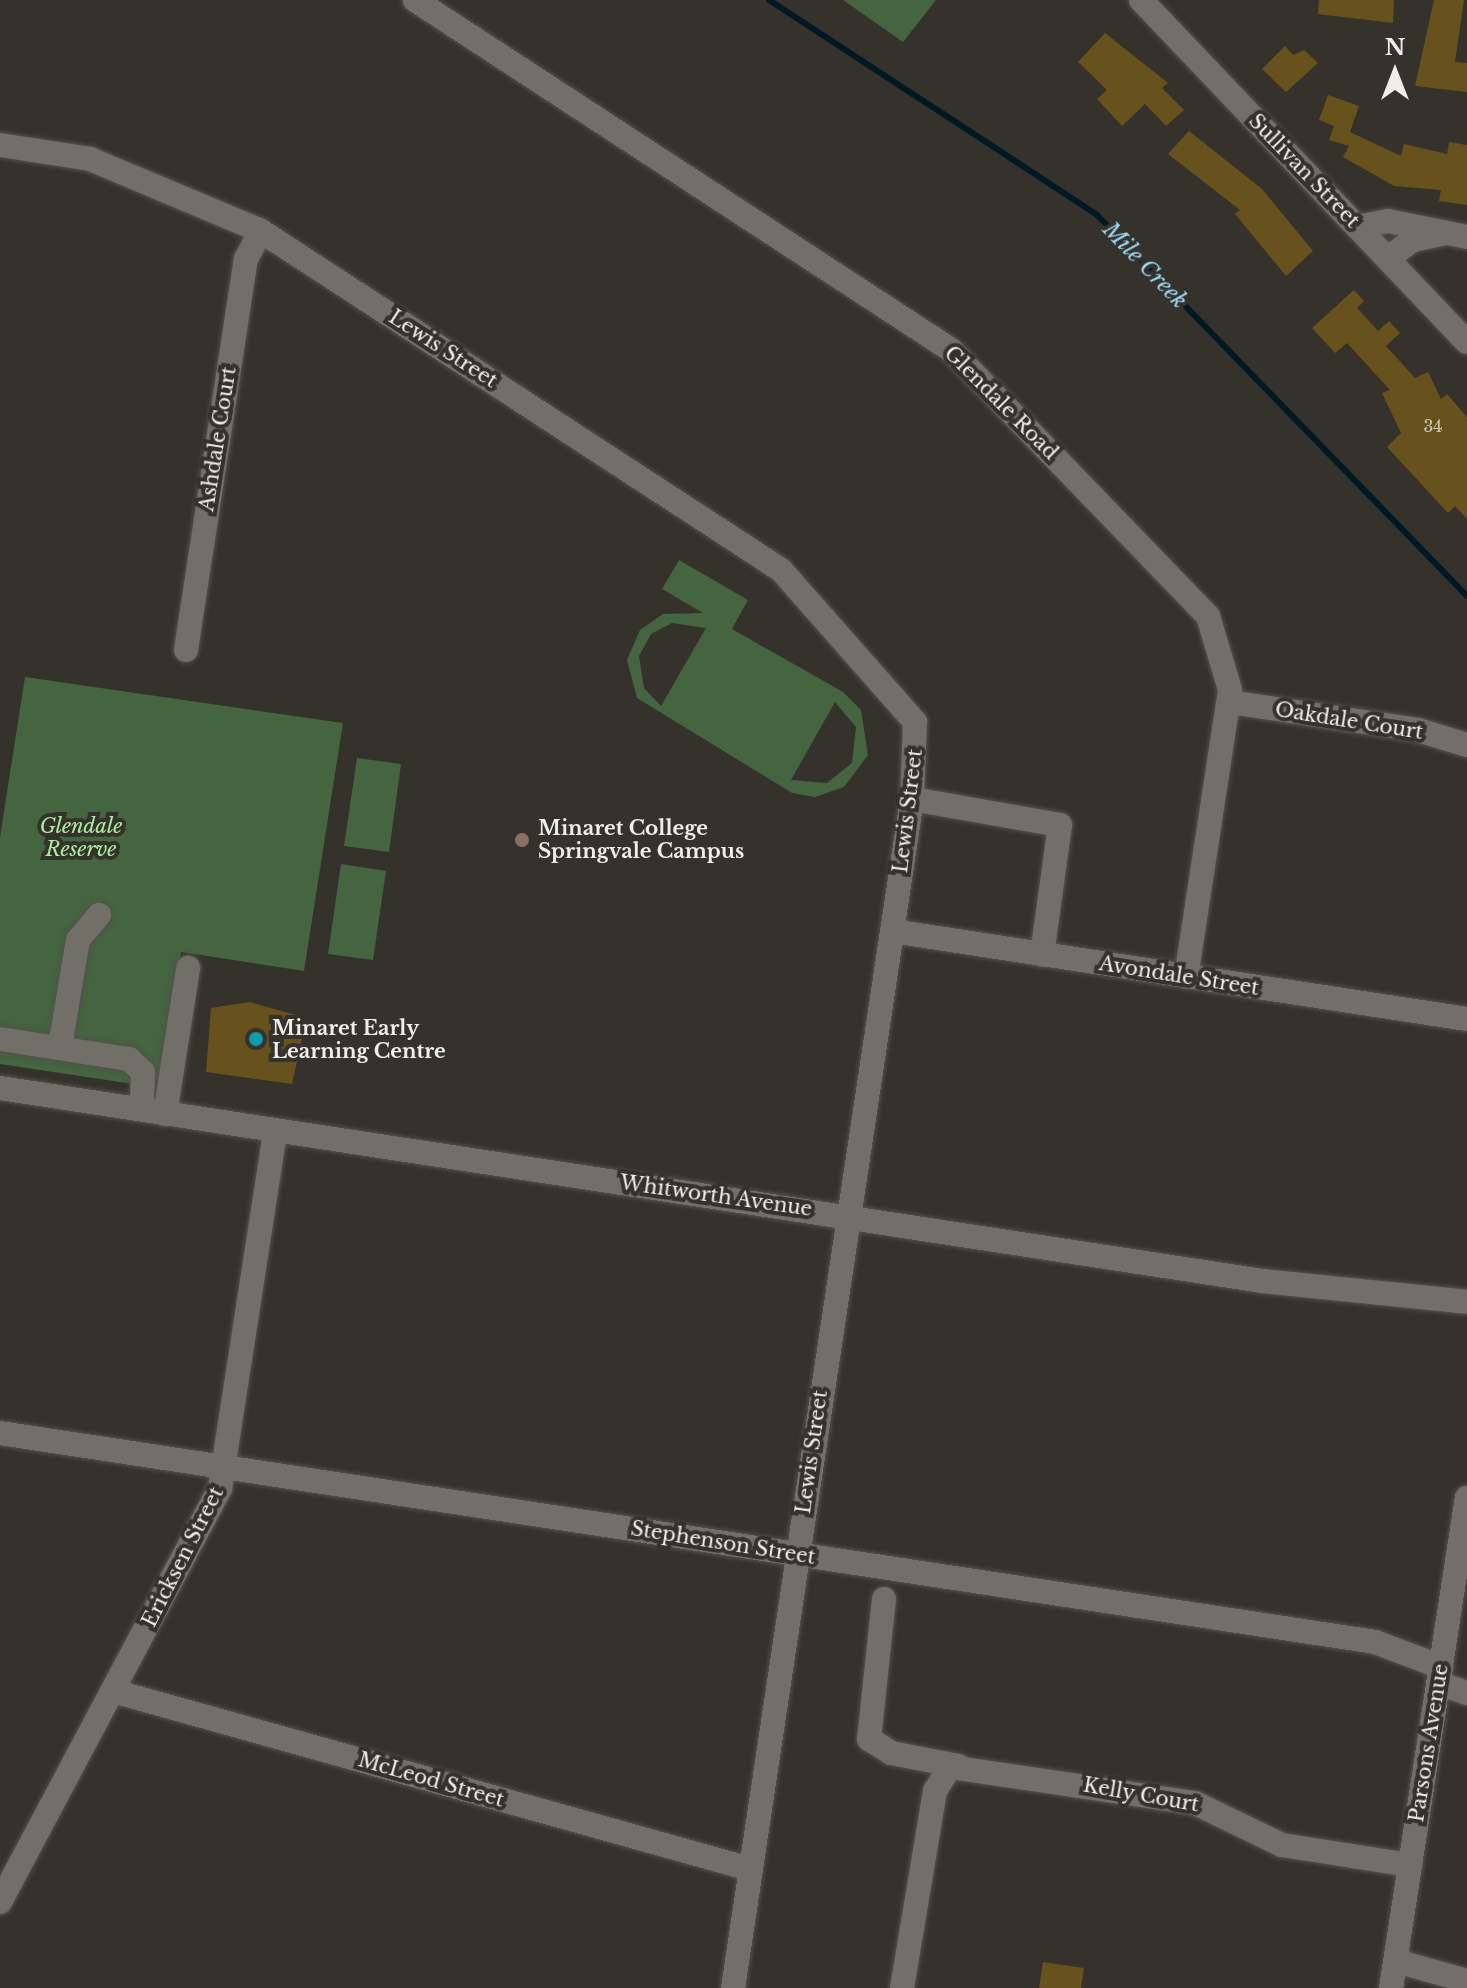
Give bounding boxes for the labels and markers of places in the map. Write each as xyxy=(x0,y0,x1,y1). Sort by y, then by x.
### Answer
place label: Minaret College Springvale Campus xyxy=(538,816,744,863)
marker: Minaret College Springvale Campus xyxy=(513,831,531,849)
place label: Minaret Early Learning Centre xyxy=(272,1016,446,1063)
marker: Minaret Early Learning Centre xyxy=(247,1030,265,1048)

